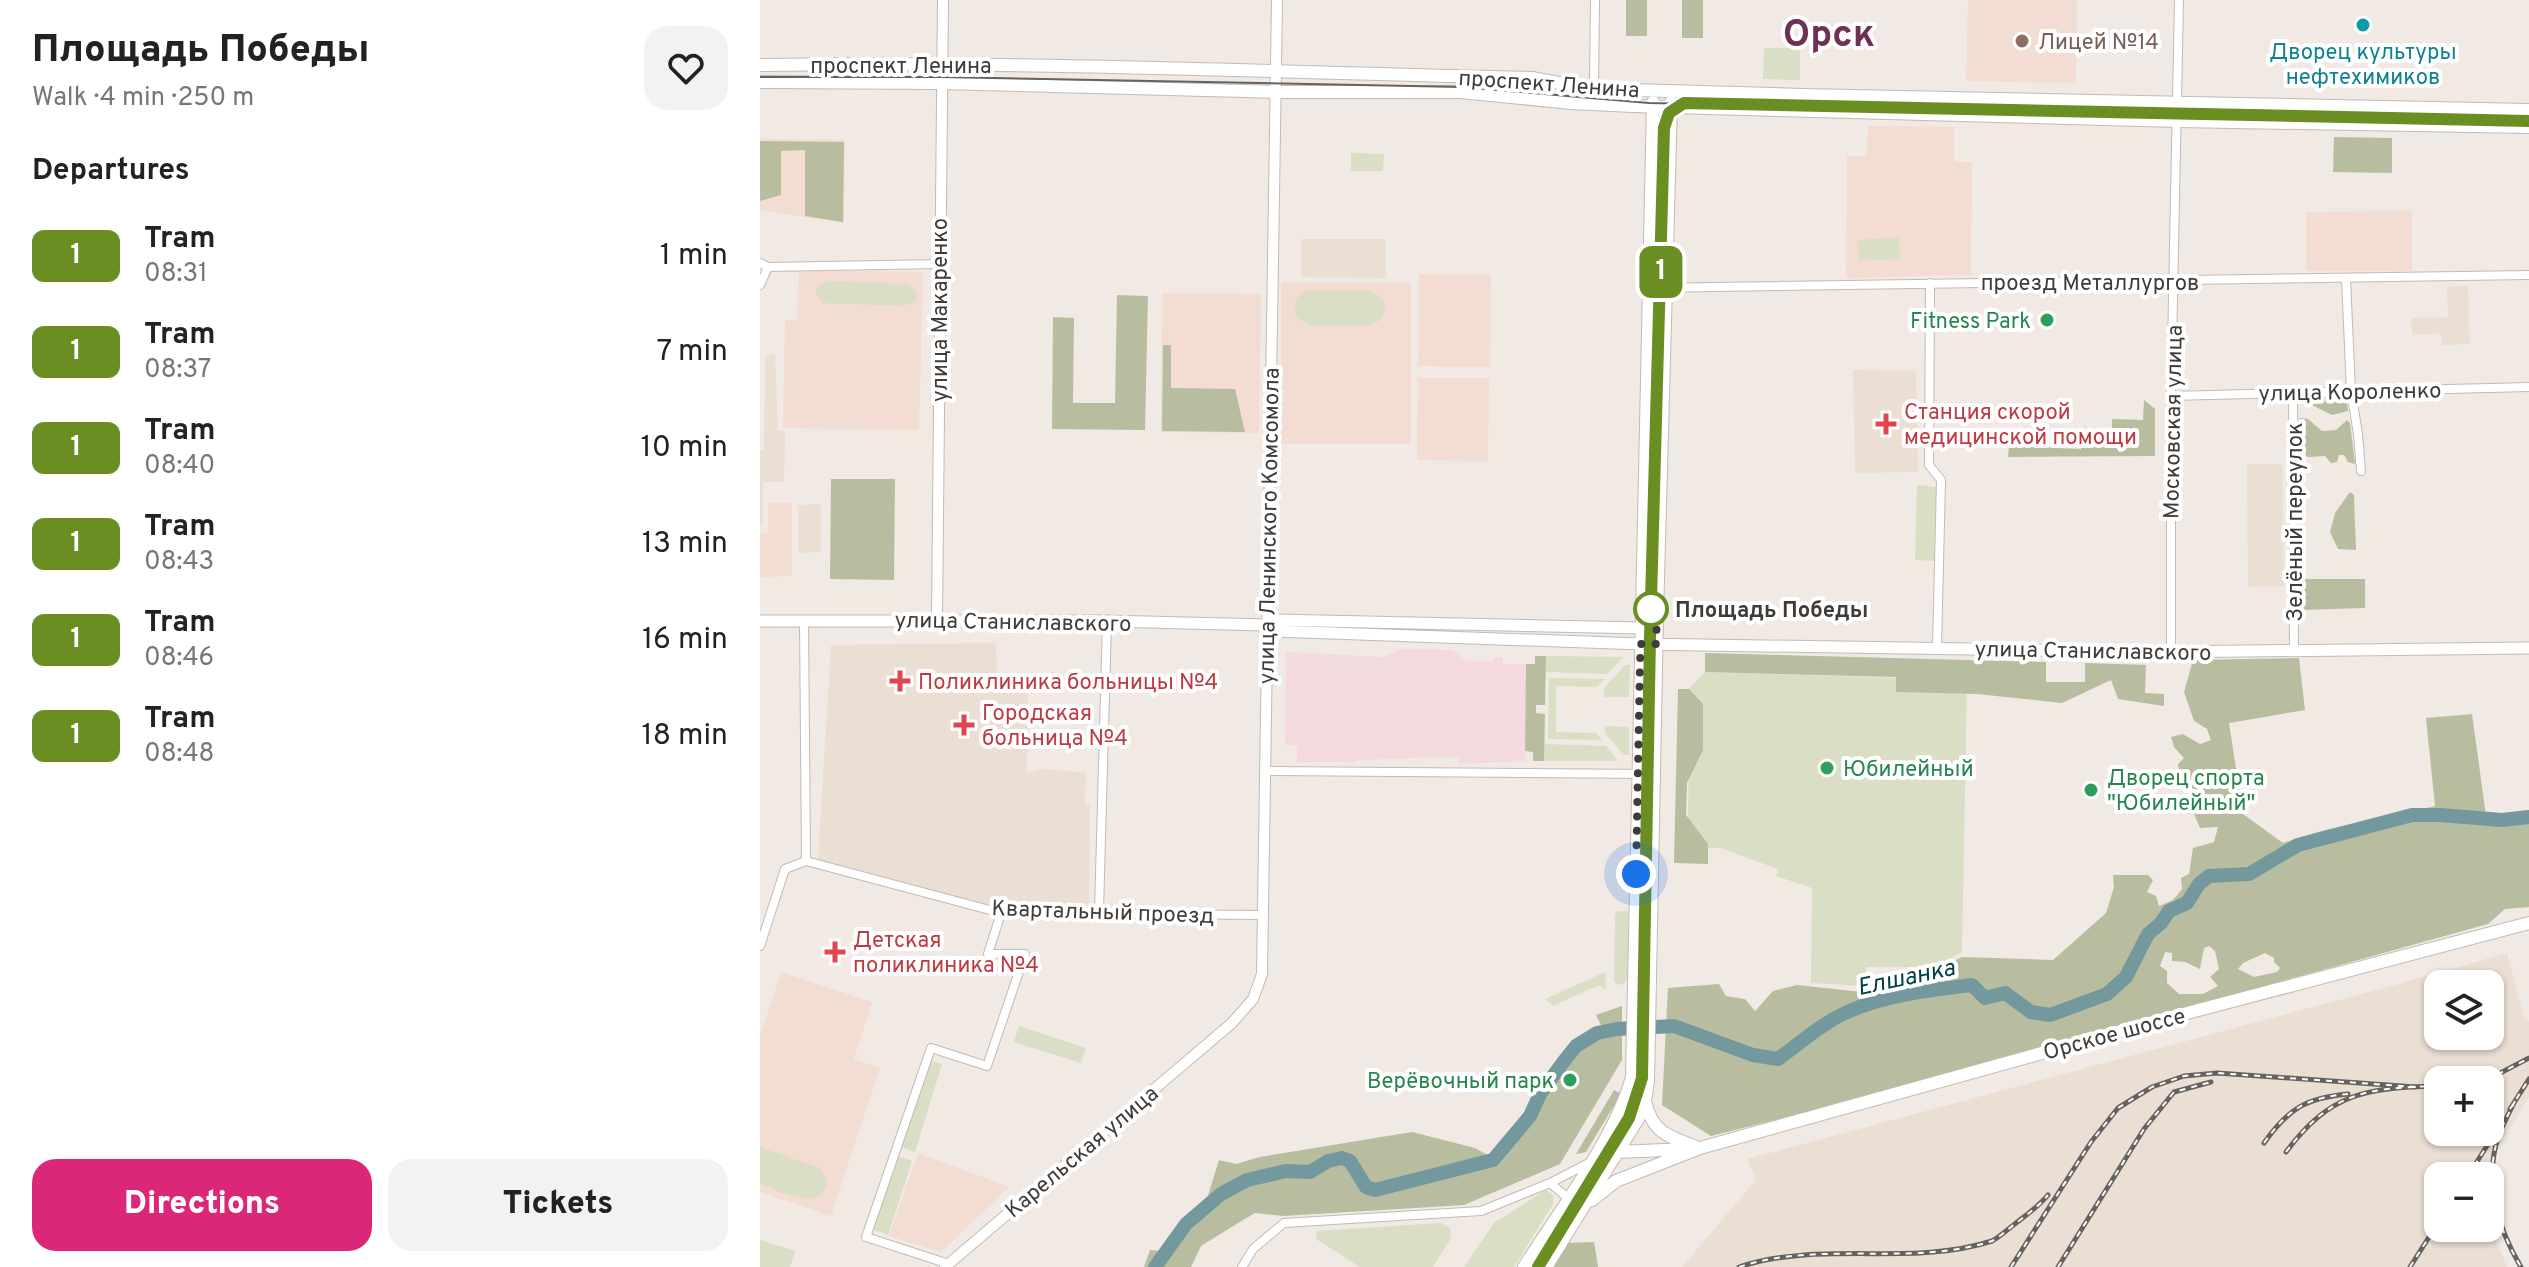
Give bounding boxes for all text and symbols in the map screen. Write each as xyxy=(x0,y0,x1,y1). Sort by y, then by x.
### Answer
district label: Орск xyxy=(1783,12,1875,61)
marker: Дворец культуры нефтехимиков xyxy=(2354,16,2372,34)
button: heart xyxy=(644,26,728,110)
text: Площадь Победы xyxy=(32,27,369,76)
place label: Лицей №14 xyxy=(2038,30,2159,57)
marker: Лицей №14 xyxy=(2013,32,2031,50)
place label: Дворец культуры нефтехимиков xyxy=(2269,40,2457,92)
street label: проспект Ленина xyxy=(810,54,992,81)
street label: проспект Ленина xyxy=(1457,66,1640,105)
text: Walk · 4 min · 250 m xyxy=(32,82,254,115)
text: Departures xyxy=(32,153,190,190)
street label: улица Макаренко xyxy=(928,218,955,402)
text: Tram xyxy=(144,221,215,258)
text: 1 xyxy=(70,238,82,274)
text: 1 min xyxy=(660,238,728,275)
line badge: 1 xyxy=(1635,246,1687,298)
text: 1 xyxy=(1655,254,1667,290)
text: 08:31 xyxy=(144,258,208,291)
street label: проезд Металлургов xyxy=(1981,271,2199,298)
place label: Fitness Park xyxy=(1910,309,2031,336)
marker: Fitness Park xyxy=(2038,311,2056,329)
text: Tram xyxy=(144,317,215,354)
street label: Московская улица xyxy=(2159,325,2190,519)
text: 1 xyxy=(70,334,82,370)
text: 7 min xyxy=(657,334,728,371)
text: 08:37 xyxy=(144,354,211,387)
street label: улица Ленинского Комсомола xyxy=(1254,367,1287,685)
street label: улица Короленко xyxy=(2258,378,2442,409)
place label: Станция скорой медицинской помощи xyxy=(1904,400,2137,452)
text: Tram xyxy=(144,413,215,450)
marker: Станция скорой медицинской помощи xyxy=(1875,413,1897,435)
street label: Зелёный переулок xyxy=(2283,422,2310,622)
text: 1 xyxy=(70,430,82,466)
text: 10 min xyxy=(641,430,728,467)
text: 08:40 xyxy=(144,450,215,483)
text: Tram xyxy=(144,509,215,546)
text: 1 xyxy=(70,526,82,562)
text: 13 min xyxy=(642,526,728,563)
text: 08:43 xyxy=(144,546,214,579)
marker: Площадь Победы xyxy=(1634,592,1668,626)
place label: Площадь Победы xyxy=(1675,598,1868,625)
text: Tram xyxy=(144,605,215,642)
street label: улица Станиславского xyxy=(894,608,1132,639)
text: 1 xyxy=(70,622,82,658)
text: 16 min xyxy=(642,622,728,659)
street label: улица Станиславского xyxy=(1974,637,2212,668)
text: 08:46 xyxy=(144,642,214,675)
marker: Поликлиника больницы №4 xyxy=(889,670,911,692)
place label: Поликлиника больницы №4 xyxy=(918,670,1218,697)
text: Tram xyxy=(144,701,215,738)
place label: Городская больница №4 xyxy=(982,701,1128,753)
marker: Городская больница №4 xyxy=(953,714,975,736)
text: 1 xyxy=(70,718,82,754)
text: 18 min xyxy=(642,718,728,755)
text: 08:48 xyxy=(144,738,214,771)
place label: Юбилейный xyxy=(1843,757,1974,784)
marker: Юбилейный xyxy=(1818,759,1836,777)
place label: Дворец спорта "Юбилейный" xyxy=(2107,766,2265,818)
marker: Дворец спорта "Юбилейный" xyxy=(2082,781,2100,799)
your location xyxy=(1616,854,1656,894)
street label: Квартальный проезд xyxy=(991,896,1215,931)
place label: Детская поликлиника №4 xyxy=(853,928,1039,980)
marker: Детская поликлиника №4 xyxy=(824,941,846,963)
water label: Елшанка xyxy=(1855,954,1959,1004)
map controls xyxy=(2424,970,2504,1242)
button: layers xyxy=(2424,970,2504,1050)
street label: Орское шоссе xyxy=(2041,1003,2189,1067)
button: + xyxy=(2424,1066,2504,1146)
place label: Верёвочный парк xyxy=(1367,1069,1554,1096)
marker: Верёвочный парк xyxy=(1561,1071,1579,1089)
street label: Карельская улица xyxy=(1000,1081,1165,1225)
button: Directions xyxy=(32,1159,372,1251)
button: Tickets xyxy=(388,1159,728,1251)
button: − xyxy=(2424,1162,2504,1242)

